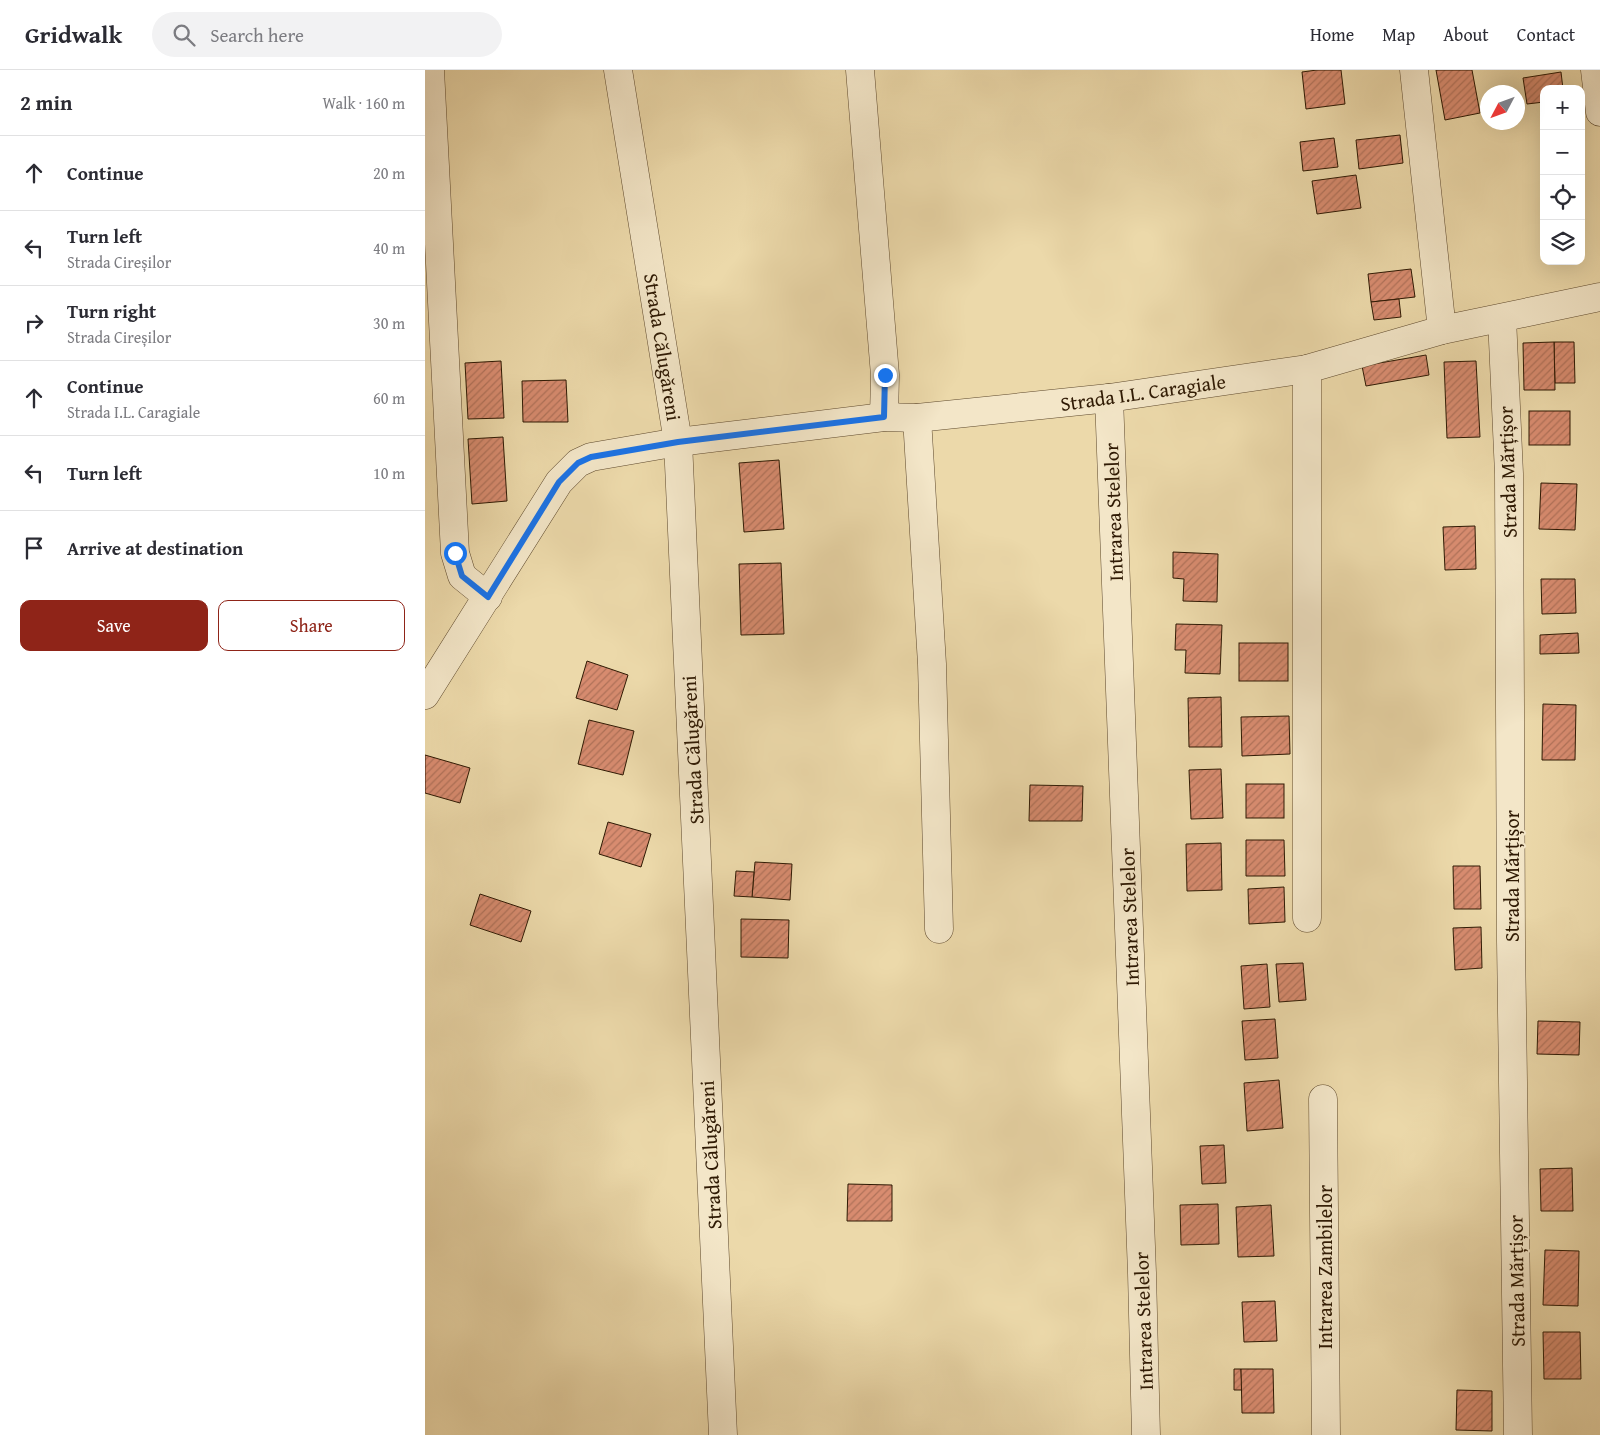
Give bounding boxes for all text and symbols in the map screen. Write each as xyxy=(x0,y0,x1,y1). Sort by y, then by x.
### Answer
search box xyxy=(152,12,502,57)
text: Gridwalk xyxy=(25,17,122,52)
icon: search xyxy=(170,21,198,49)
text: Search here xyxy=(210,21,304,49)
text: Home xyxy=(1310,21,1354,48)
text: Map xyxy=(1382,21,1415,48)
text: About xyxy=(1443,21,1489,48)
text: Contact xyxy=(1517,21,1575,48)
north arrow xyxy=(1480,85,1525,130)
map controls xyxy=(1540,85,1585,265)
button: + xyxy=(1540,85,1585,130)
text: 2 min xyxy=(20,87,72,118)
text: Walk · 160 m xyxy=(322,91,405,115)
button: − xyxy=(1540,130,1585,175)
icon: ahead xyxy=(20,159,48,187)
text: Continue xyxy=(67,159,144,187)
text: 20 m xyxy=(373,161,405,185)
button: locate xyxy=(1540,175,1585,220)
button: layers xyxy=(1540,220,1585,265)
text: Turn left xyxy=(67,222,142,250)
icon: left xyxy=(20,234,48,262)
text: 40 m xyxy=(373,236,405,260)
text: Strada Cireșilor xyxy=(67,250,171,274)
street label: Strada Călugăreni xyxy=(637,271,689,423)
text: Turn right xyxy=(67,297,156,325)
icon: right xyxy=(20,309,48,337)
text: 30 m xyxy=(373,311,405,335)
text: Strada Cireșilor xyxy=(67,325,171,349)
route end xyxy=(874,364,897,387)
street label: Strada I.L. Caragiale xyxy=(1058,366,1228,418)
text: Continue xyxy=(67,372,144,400)
icon: ahead xyxy=(20,384,48,412)
text: 60 m xyxy=(373,386,405,410)
text: Strada I.L. Caragiale xyxy=(67,400,200,424)
street label: Strada Mărțișor xyxy=(1490,406,1524,538)
street label: Intrarea Stelelor xyxy=(1096,442,1130,582)
icon: left xyxy=(20,459,48,487)
text: Turn left xyxy=(67,459,142,487)
text: 10 m xyxy=(373,461,405,485)
icon: arrive xyxy=(20,534,48,562)
text: Arrive at destination xyxy=(67,534,243,562)
route start xyxy=(444,542,467,565)
button: Save xyxy=(20,600,208,651)
button: Share xyxy=(218,600,405,651)
street label: Strada Călugăreni xyxy=(674,674,710,825)
street label: Strada Mărțișor xyxy=(1497,810,1526,942)
street label: Intrarea Stelelor xyxy=(1112,847,1146,987)
street label: Strada Călugăreni xyxy=(692,1079,728,1230)
street label: Intrarea Zambilelor xyxy=(1310,1185,1339,1349)
street label: Strada Mărțișor xyxy=(1500,1215,1532,1347)
street label: Intrarea Stelelor xyxy=(1126,1251,1160,1391)

